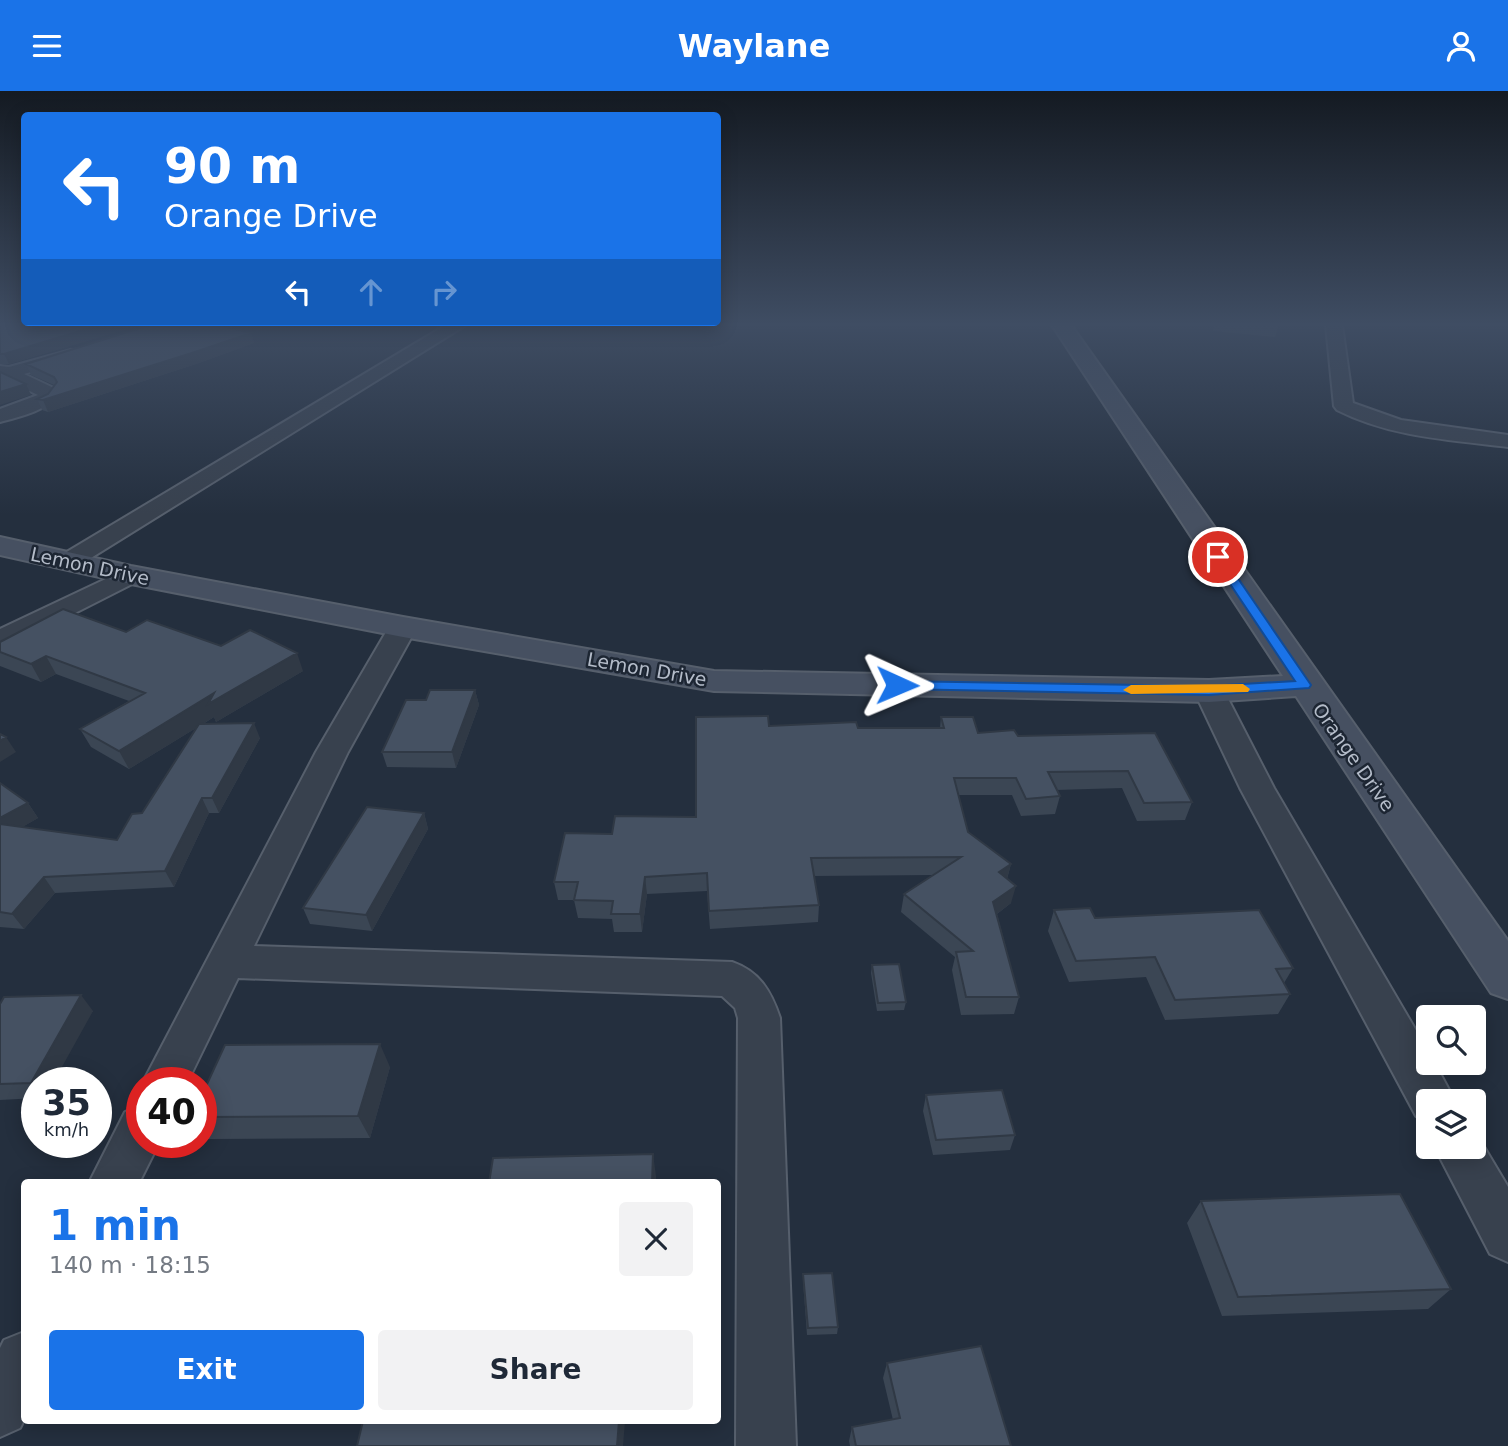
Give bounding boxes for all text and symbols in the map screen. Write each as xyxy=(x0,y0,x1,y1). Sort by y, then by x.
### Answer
icon: menu xyxy=(28,27,66,65)
text: Waylane xyxy=(678,27,830,65)
icon: person xyxy=(1442,27,1480,65)
text: 90 m xyxy=(164,138,300,195)
icon: left xyxy=(49,140,140,231)
text: Orange Drive xyxy=(164,197,378,235)
icon: left xyxy=(279,273,317,311)
icon: ahead xyxy=(352,273,390,311)
icon: right xyxy=(425,273,463,311)
pin xyxy=(1188,527,1248,587)
icon: arrive xyxy=(1199,538,1237,576)
street label: Lemon Drive xyxy=(29,543,151,589)
street label: Lemon Drive xyxy=(586,648,708,690)
position arrow xyxy=(860,648,934,722)
street label: Orange Drive xyxy=(1309,699,1399,815)
map controls xyxy=(1416,1005,1486,1159)
button: search xyxy=(1416,1005,1486,1075)
speed limit sign: 40 xyxy=(126,1067,217,1158)
text: 35 xyxy=(42,1083,91,1123)
button: layers xyxy=(1416,1089,1486,1159)
text: km/h xyxy=(44,1119,89,1140)
text: 1 min xyxy=(49,1201,181,1250)
button: close xyxy=(619,1202,693,1276)
text: 140 m · 18:15 xyxy=(49,1252,211,1278)
button: Exit xyxy=(49,1330,364,1410)
button: Share xyxy=(378,1330,693,1410)

